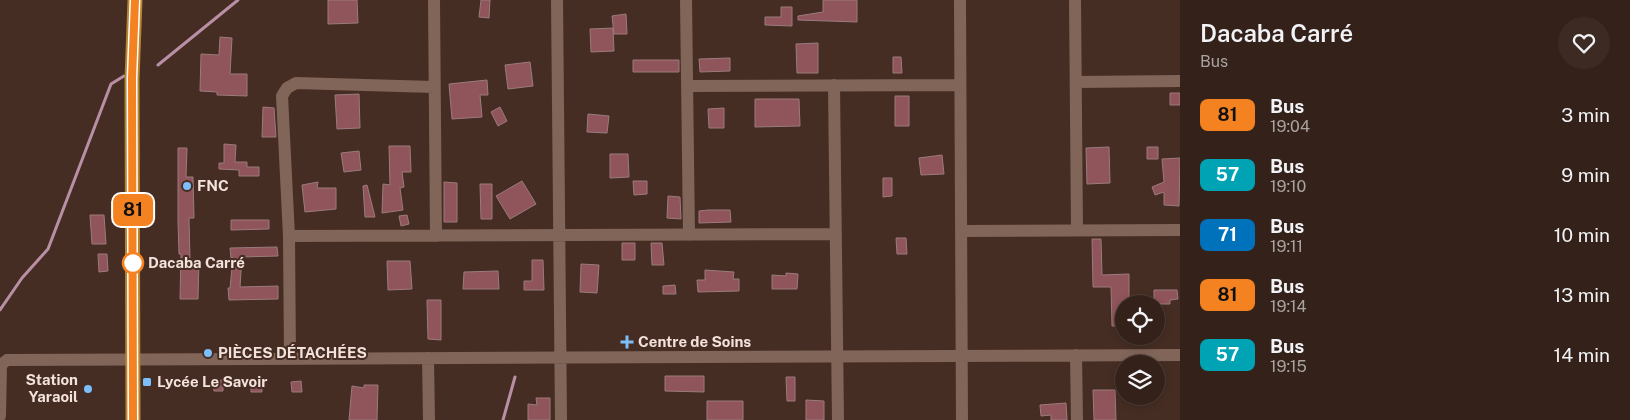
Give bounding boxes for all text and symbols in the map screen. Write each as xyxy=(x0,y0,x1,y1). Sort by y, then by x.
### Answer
button: heart xyxy=(1558,17,1610,69)
text: Dacaba Carré xyxy=(1200,19,1353,47)
text: Bus xyxy=(1200,52,1228,71)
text: Bus xyxy=(1270,95,1304,117)
text: 81 xyxy=(1218,104,1237,125)
text: 3 min xyxy=(1561,104,1610,126)
text: 19:04 xyxy=(1270,117,1310,136)
text: Bus xyxy=(1270,155,1304,177)
text: 57 xyxy=(1216,164,1239,185)
text: 9 min xyxy=(1561,164,1610,186)
place label: FNC xyxy=(197,177,229,194)
text: 19:10 xyxy=(1270,177,1306,196)
marker: FNC xyxy=(181,180,193,192)
line badge: 81 xyxy=(110,194,156,226)
text: 81 xyxy=(123,199,143,220)
text: Bus xyxy=(1270,215,1304,237)
text: 71 xyxy=(1218,224,1237,245)
text: 10 min xyxy=(1554,224,1610,246)
text: 19:11 xyxy=(1270,237,1303,256)
marker: Dacaba Carré xyxy=(122,252,144,274)
place label: Dacaba Carré xyxy=(148,254,245,271)
text: Bus xyxy=(1270,275,1304,297)
text: 81 xyxy=(1218,284,1237,305)
text: 13 min xyxy=(1553,284,1610,306)
map controls xyxy=(1115,295,1165,405)
button: locate xyxy=(1115,295,1165,345)
text: 19:14 xyxy=(1270,297,1307,316)
place label: Centre de Soins xyxy=(638,333,751,350)
marker: Centre de Soins xyxy=(620,335,634,349)
text: Bus xyxy=(1270,335,1304,357)
place label: PIÈCES DÉTACHÉES xyxy=(218,344,367,361)
text: 57 xyxy=(1216,344,1239,365)
text: 14 min xyxy=(1553,344,1610,366)
marker: PIÈCES DÉTACHÉES xyxy=(202,347,214,359)
button: layers xyxy=(1115,355,1165,405)
text: 19:15 xyxy=(1270,357,1307,376)
place label: Station Yaraoil xyxy=(26,371,78,405)
place label: Lycée Le Savoir xyxy=(157,373,267,390)
marker: Lycée Le Savoir xyxy=(141,376,153,388)
marker: Station Yaraoil xyxy=(82,383,94,395)

